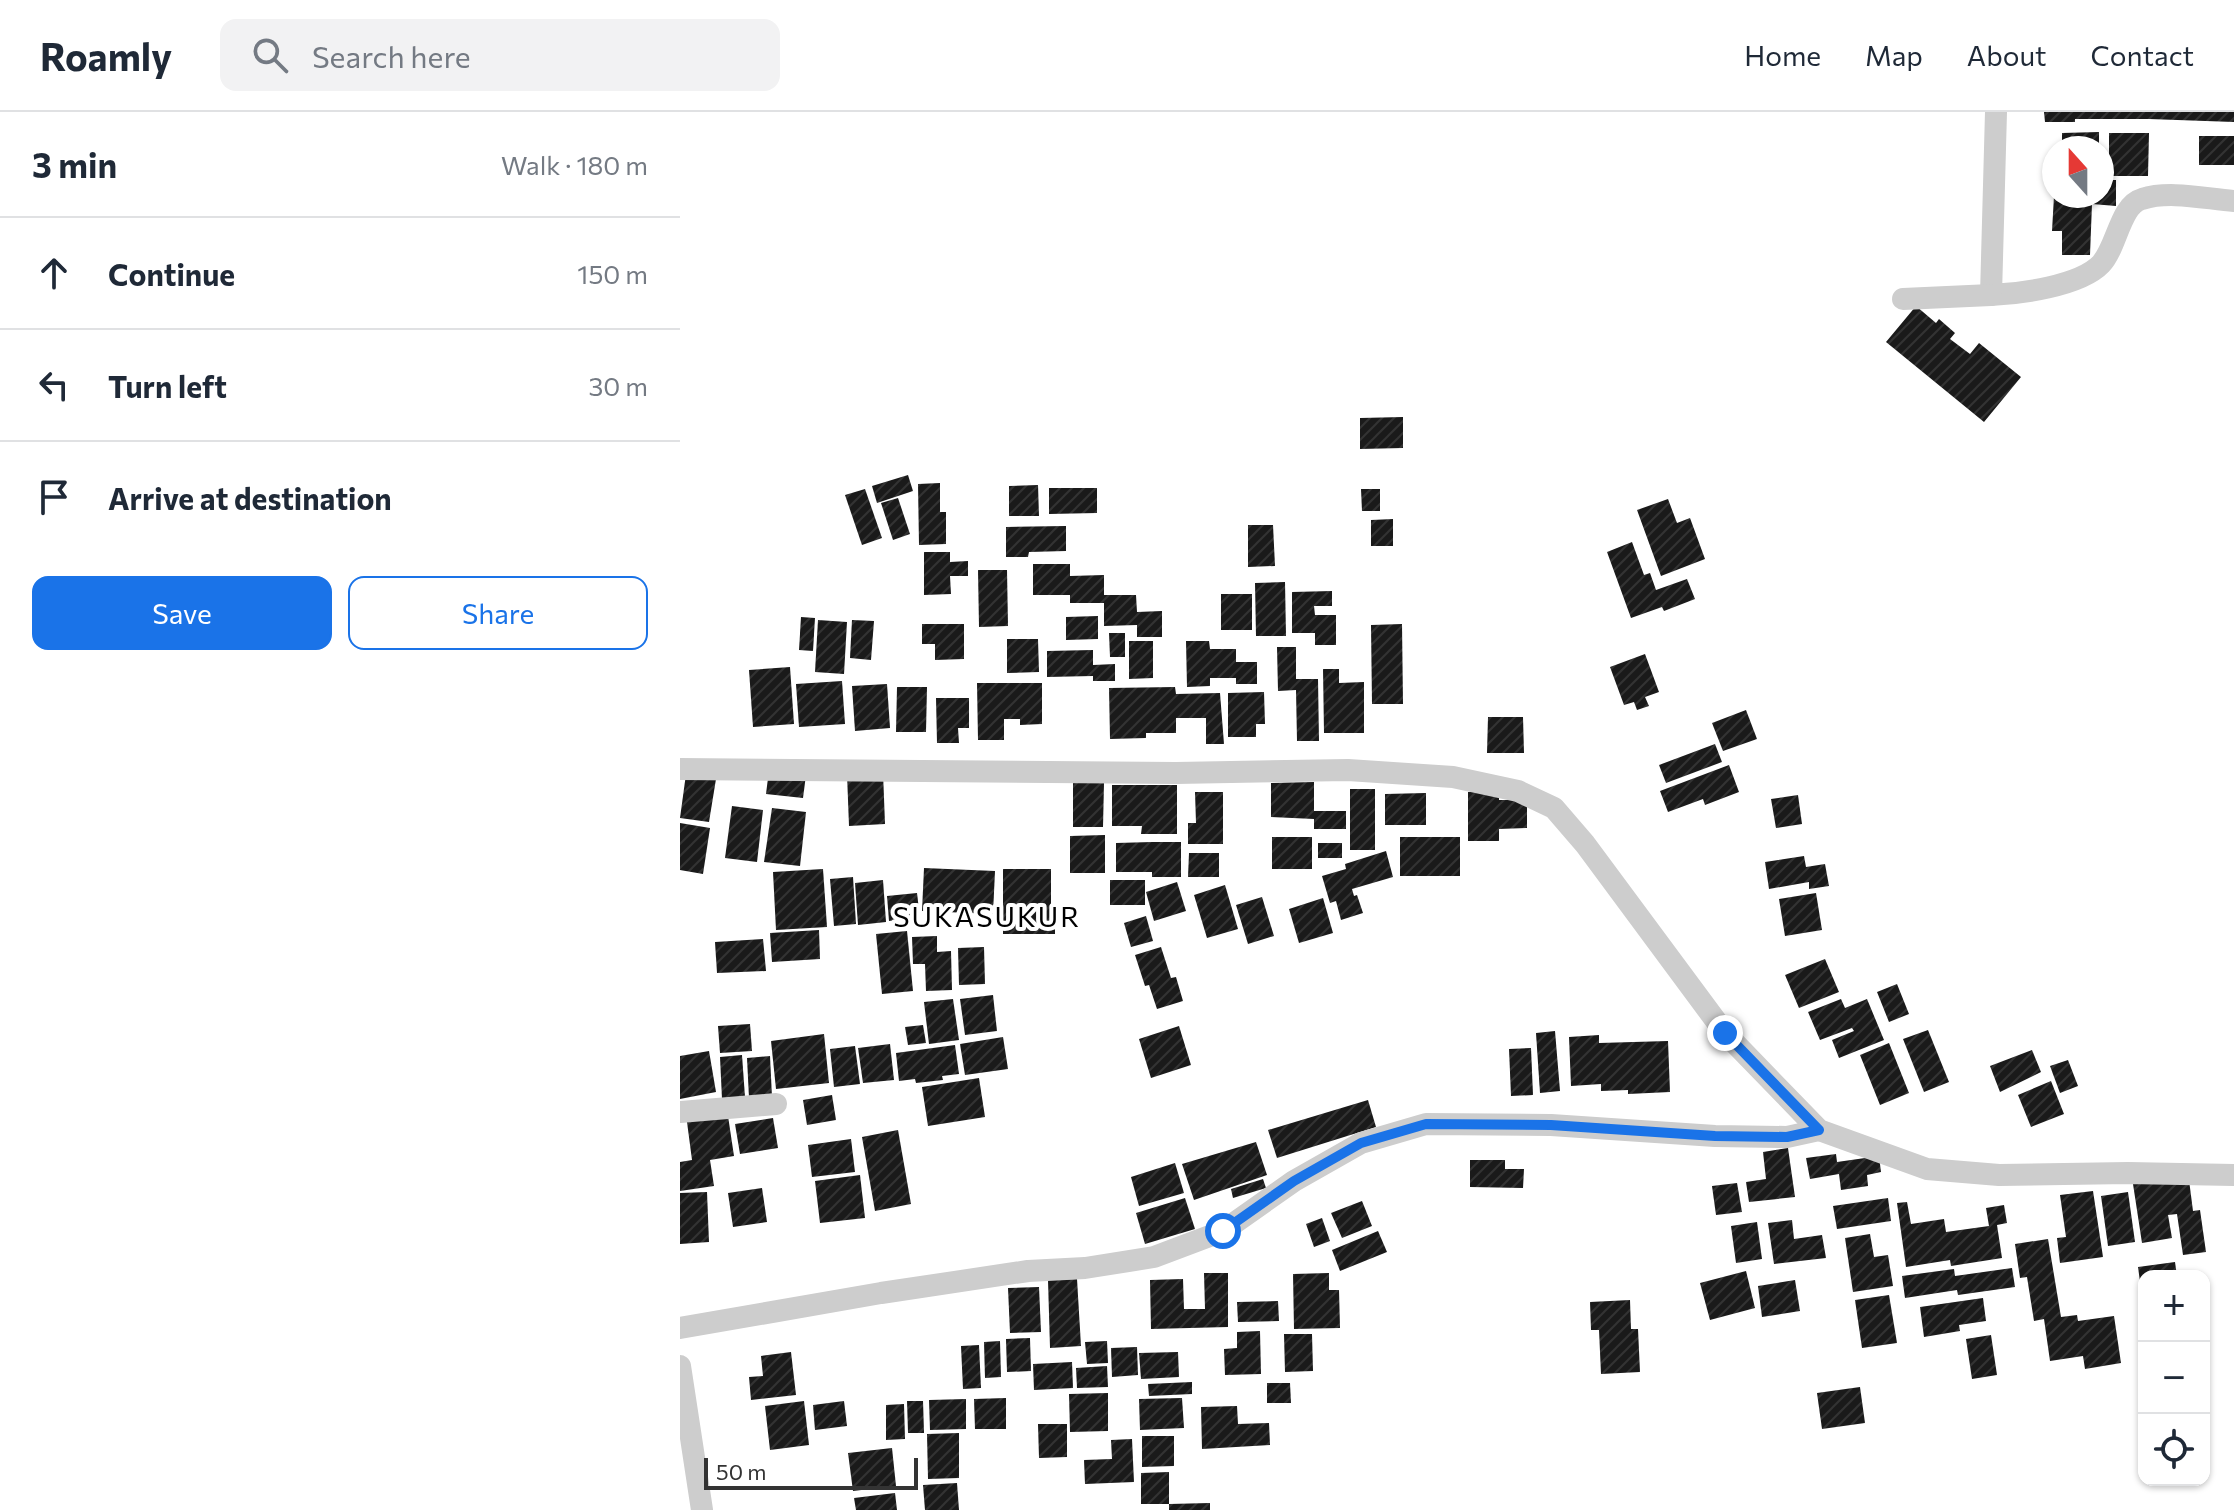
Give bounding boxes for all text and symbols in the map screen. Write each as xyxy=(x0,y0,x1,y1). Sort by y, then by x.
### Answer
search box xyxy=(220,19,780,91)
text: Roamly xyxy=(40,32,172,79)
icon: search xyxy=(248,33,292,77)
text: Search here xyxy=(312,37,471,74)
text: Home xyxy=(1744,38,1821,72)
text: Map xyxy=(1865,38,1923,72)
text: About xyxy=(1967,38,2047,72)
text: Contact xyxy=(2091,38,2194,72)
north arrow xyxy=(2042,136,2114,208)
text: 3 min xyxy=(32,143,117,185)
text: Walk · 180 m xyxy=(501,149,648,180)
icon: ahead xyxy=(32,251,76,295)
text: Continue xyxy=(108,255,235,292)
text: 150 m xyxy=(577,258,648,289)
icon: left xyxy=(32,363,76,407)
text: Turn left xyxy=(108,367,227,404)
text: 30 m xyxy=(589,370,648,401)
icon: arrive xyxy=(32,475,76,519)
text: Arrive at destination xyxy=(108,479,392,516)
button: Save xyxy=(32,576,332,650)
button: Share xyxy=(348,576,648,650)
district label: SUKASUKUR xyxy=(893,899,1081,933)
route end xyxy=(1707,1015,1743,1051)
route start xyxy=(1205,1213,1241,1249)
map controls xyxy=(2138,1270,2210,1486)
button: + xyxy=(2138,1270,2210,1342)
button: − xyxy=(2138,1342,2210,1414)
button: locate xyxy=(2138,1414,2210,1486)
scale bar xyxy=(704,1454,918,1490)
text: 50 m xyxy=(716,1458,766,1485)

